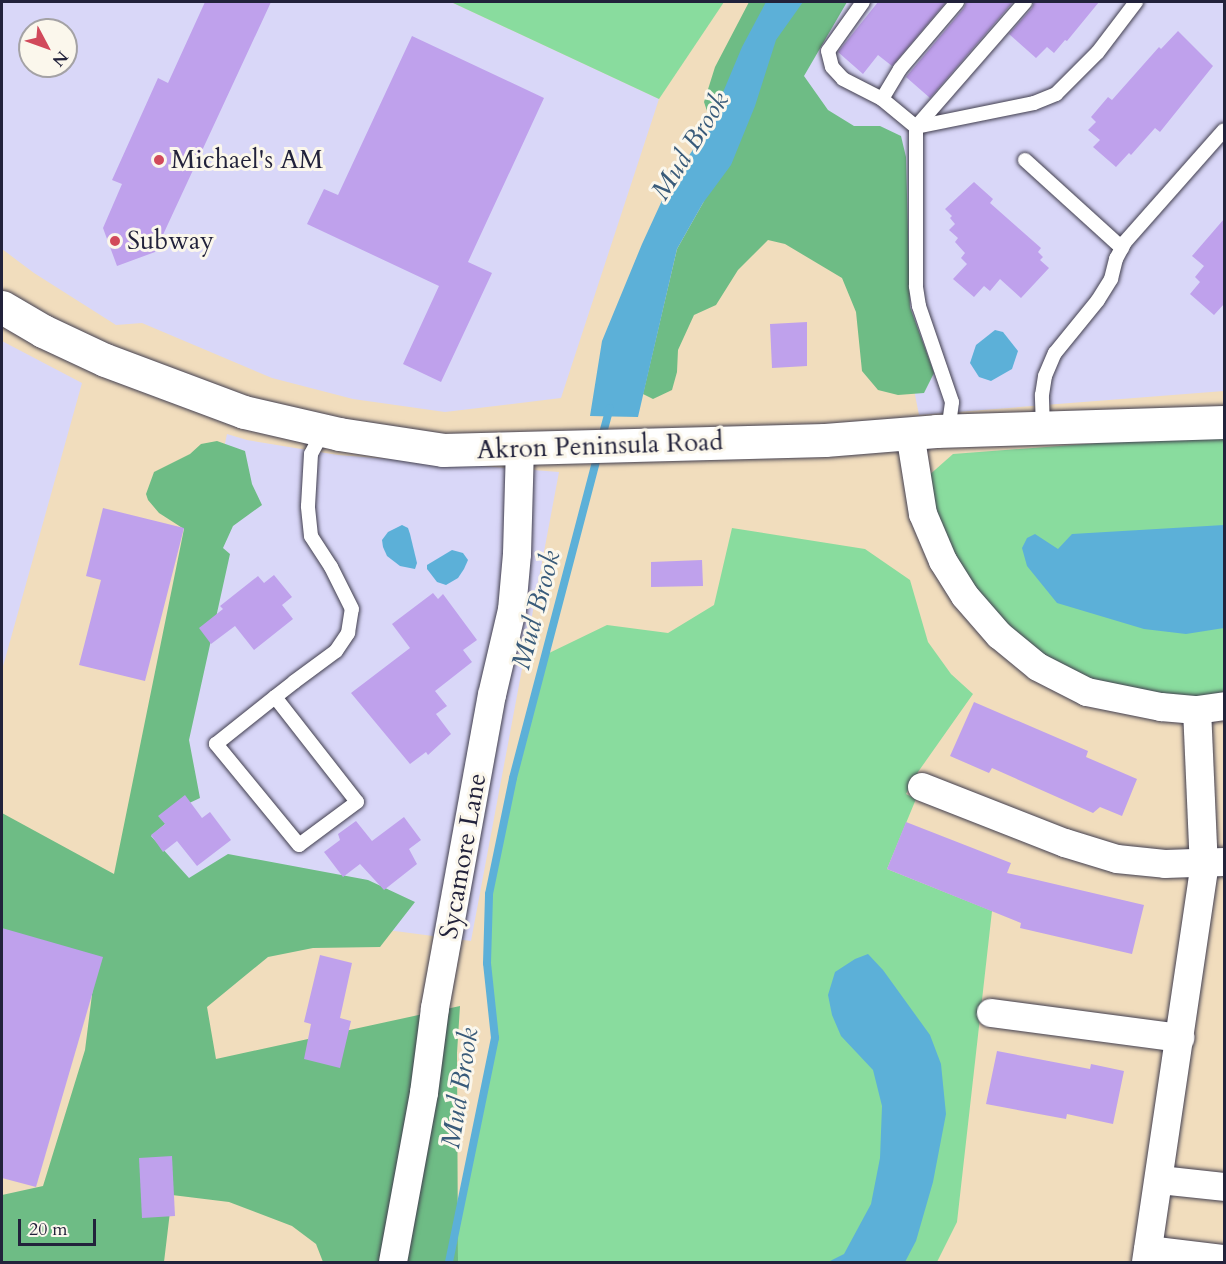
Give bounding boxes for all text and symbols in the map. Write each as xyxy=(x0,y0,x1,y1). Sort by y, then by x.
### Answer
north arrow xyxy=(18,18,78,78)
text: N xyxy=(47,46,73,71)
water label: Mud Brook xyxy=(644,86,736,206)
place label: Michael's AM xyxy=(171,144,323,176)
marker: Michael's AM xyxy=(152,153,166,167)
place label: Subway xyxy=(127,225,214,257)
marker: Subway xyxy=(108,234,122,248)
street label: Akron Peninsula Road xyxy=(476,426,724,466)
water label: Mud Brook xyxy=(505,547,567,673)
street label: Sycamore Lane xyxy=(433,771,493,941)
water label: Mud Brook xyxy=(434,1025,486,1151)
scale bar xyxy=(21,1207,99,1245)
text: 20 m xyxy=(29,1217,68,1242)

